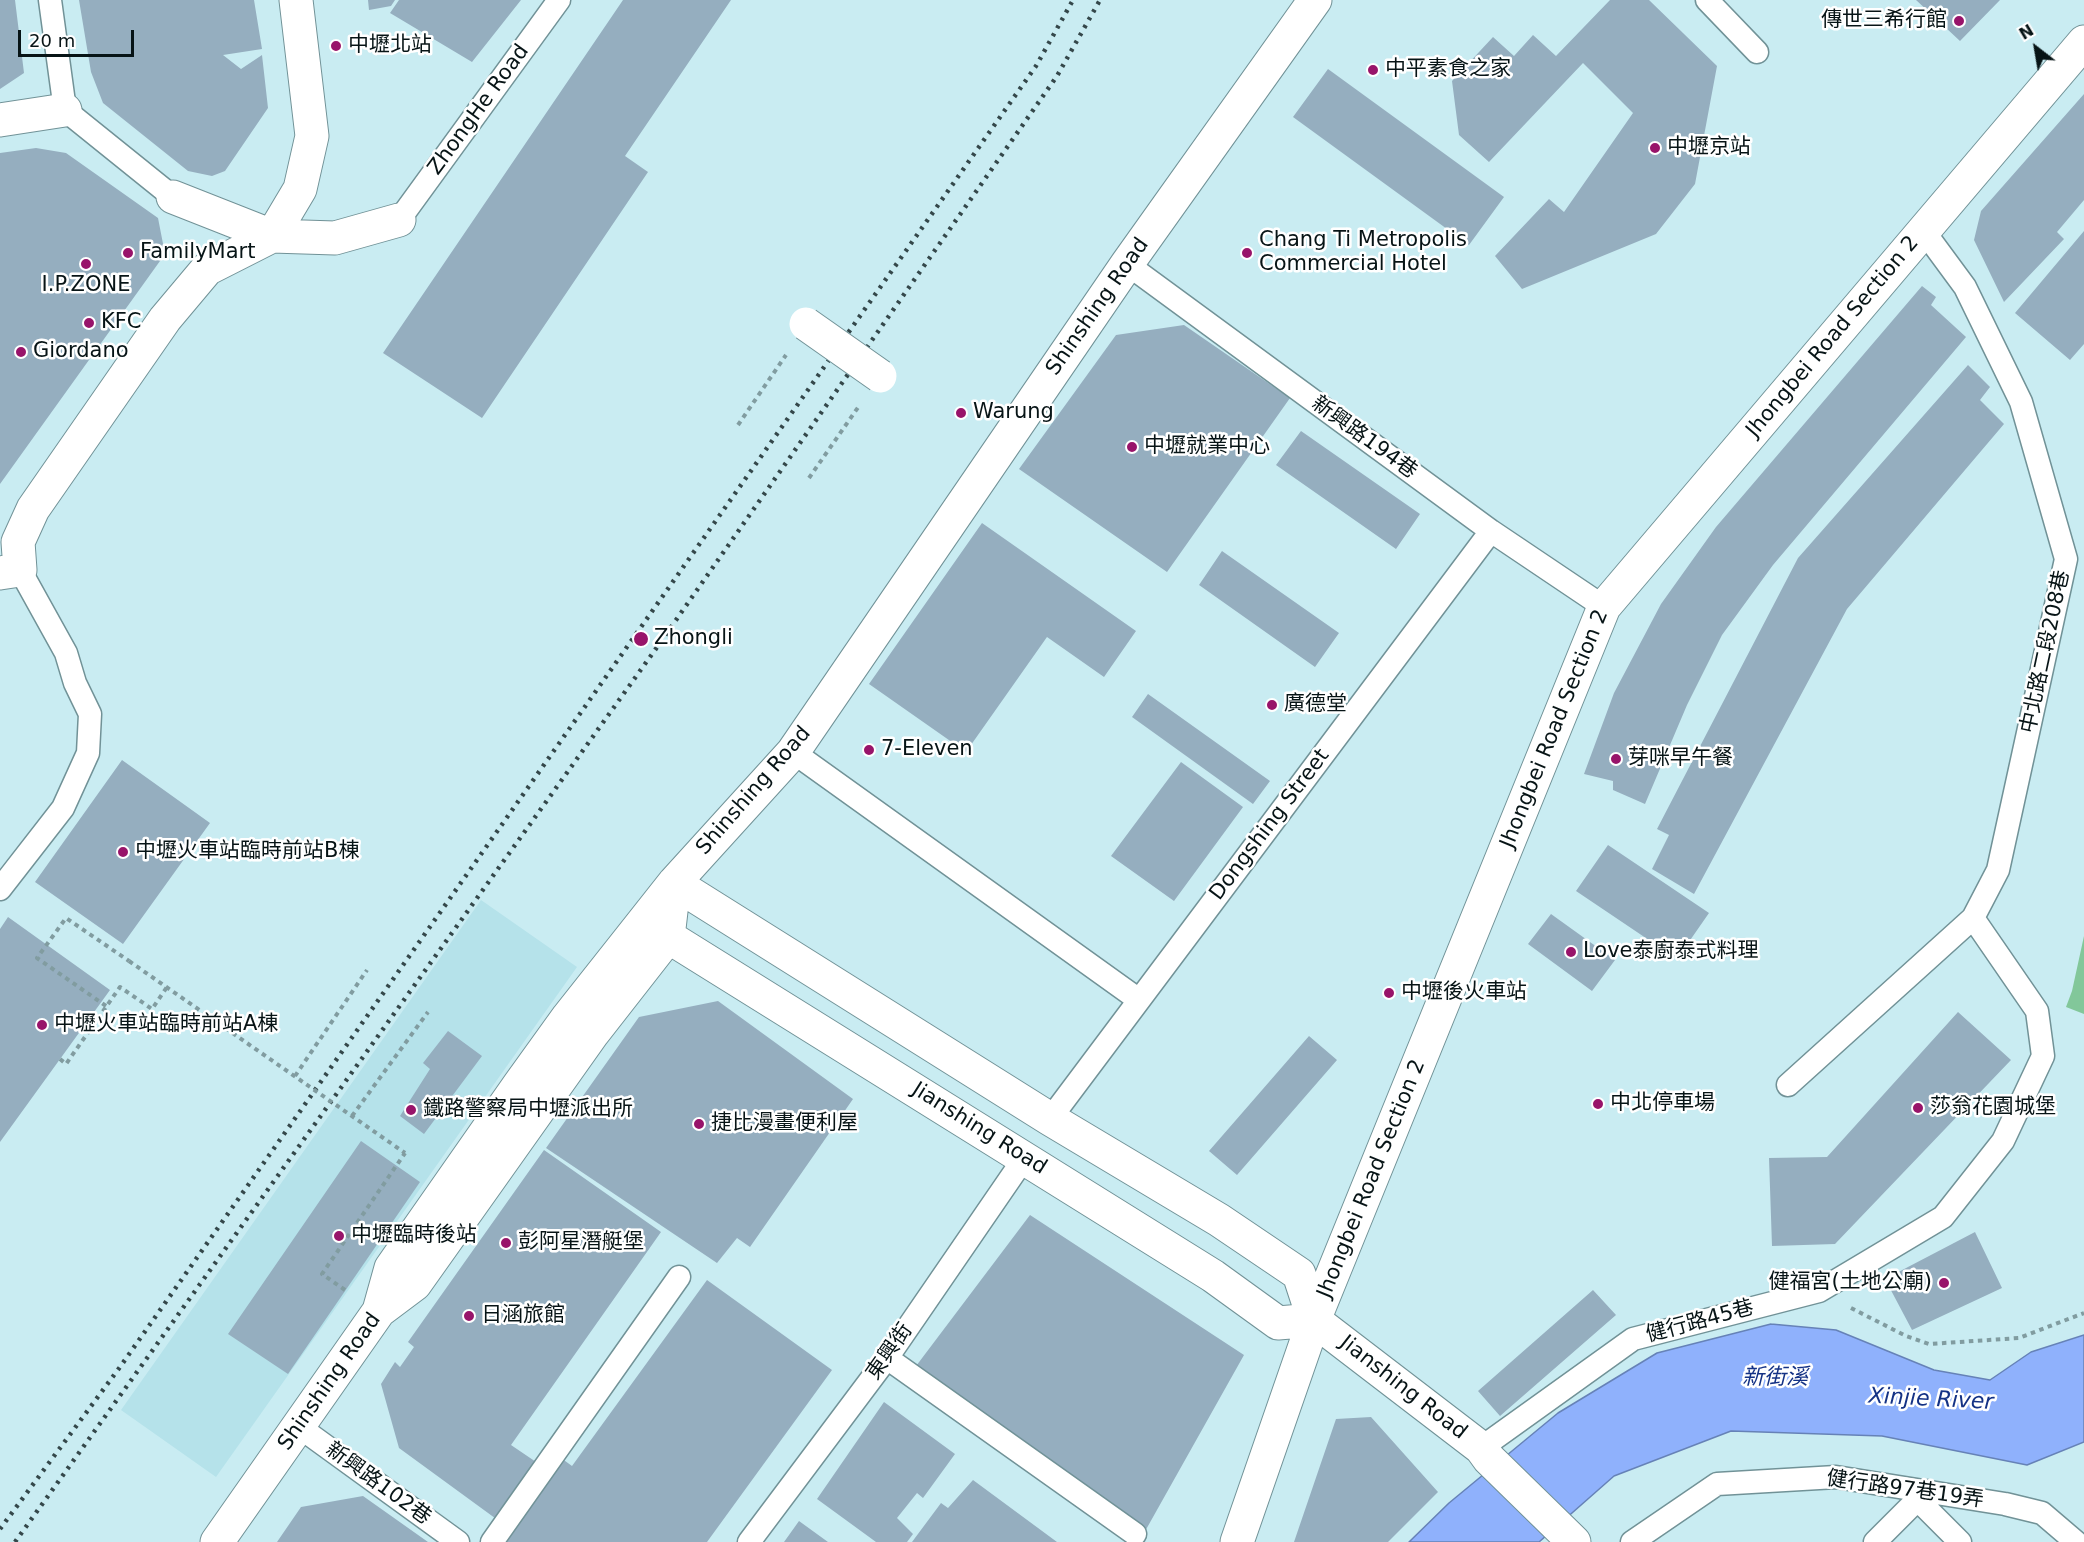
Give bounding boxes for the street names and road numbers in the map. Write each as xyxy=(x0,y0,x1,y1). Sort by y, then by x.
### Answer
street label: ZhongHe Road xyxy=(423,40,535,180)
street label: Jhongbei Road Section 2 xyxy=(1741,231,1925,443)
street label: Shinshing Road xyxy=(1041,233,1155,381)
street label: 新興路194巷 xyxy=(1306,391,1422,485)
street label: 中北路二段208巷 xyxy=(2016,568,2076,736)
street label: Jhongbei Road Section 2 xyxy=(1496,606,1614,852)
street label: Shinshing Road xyxy=(691,722,817,860)
street label: Dongshing Street xyxy=(1205,744,1335,906)
street label: Jhongbei Road Section 2 xyxy=(1313,1056,1431,1302)
street label: Jianshing Road xyxy=(907,1077,1051,1181)
street label: 健行路45巷 xyxy=(1643,1296,1757,1348)
street label: Shinshing Road xyxy=(273,1308,387,1456)
street label: 東興街 xyxy=(862,1319,918,1385)
street label: Jianshing Road xyxy=(1334,1331,1472,1445)
street label: 新興路102巷 xyxy=(320,1437,436,1531)
street label: 健行路97巷19弄 xyxy=(1825,1466,1985,1514)

